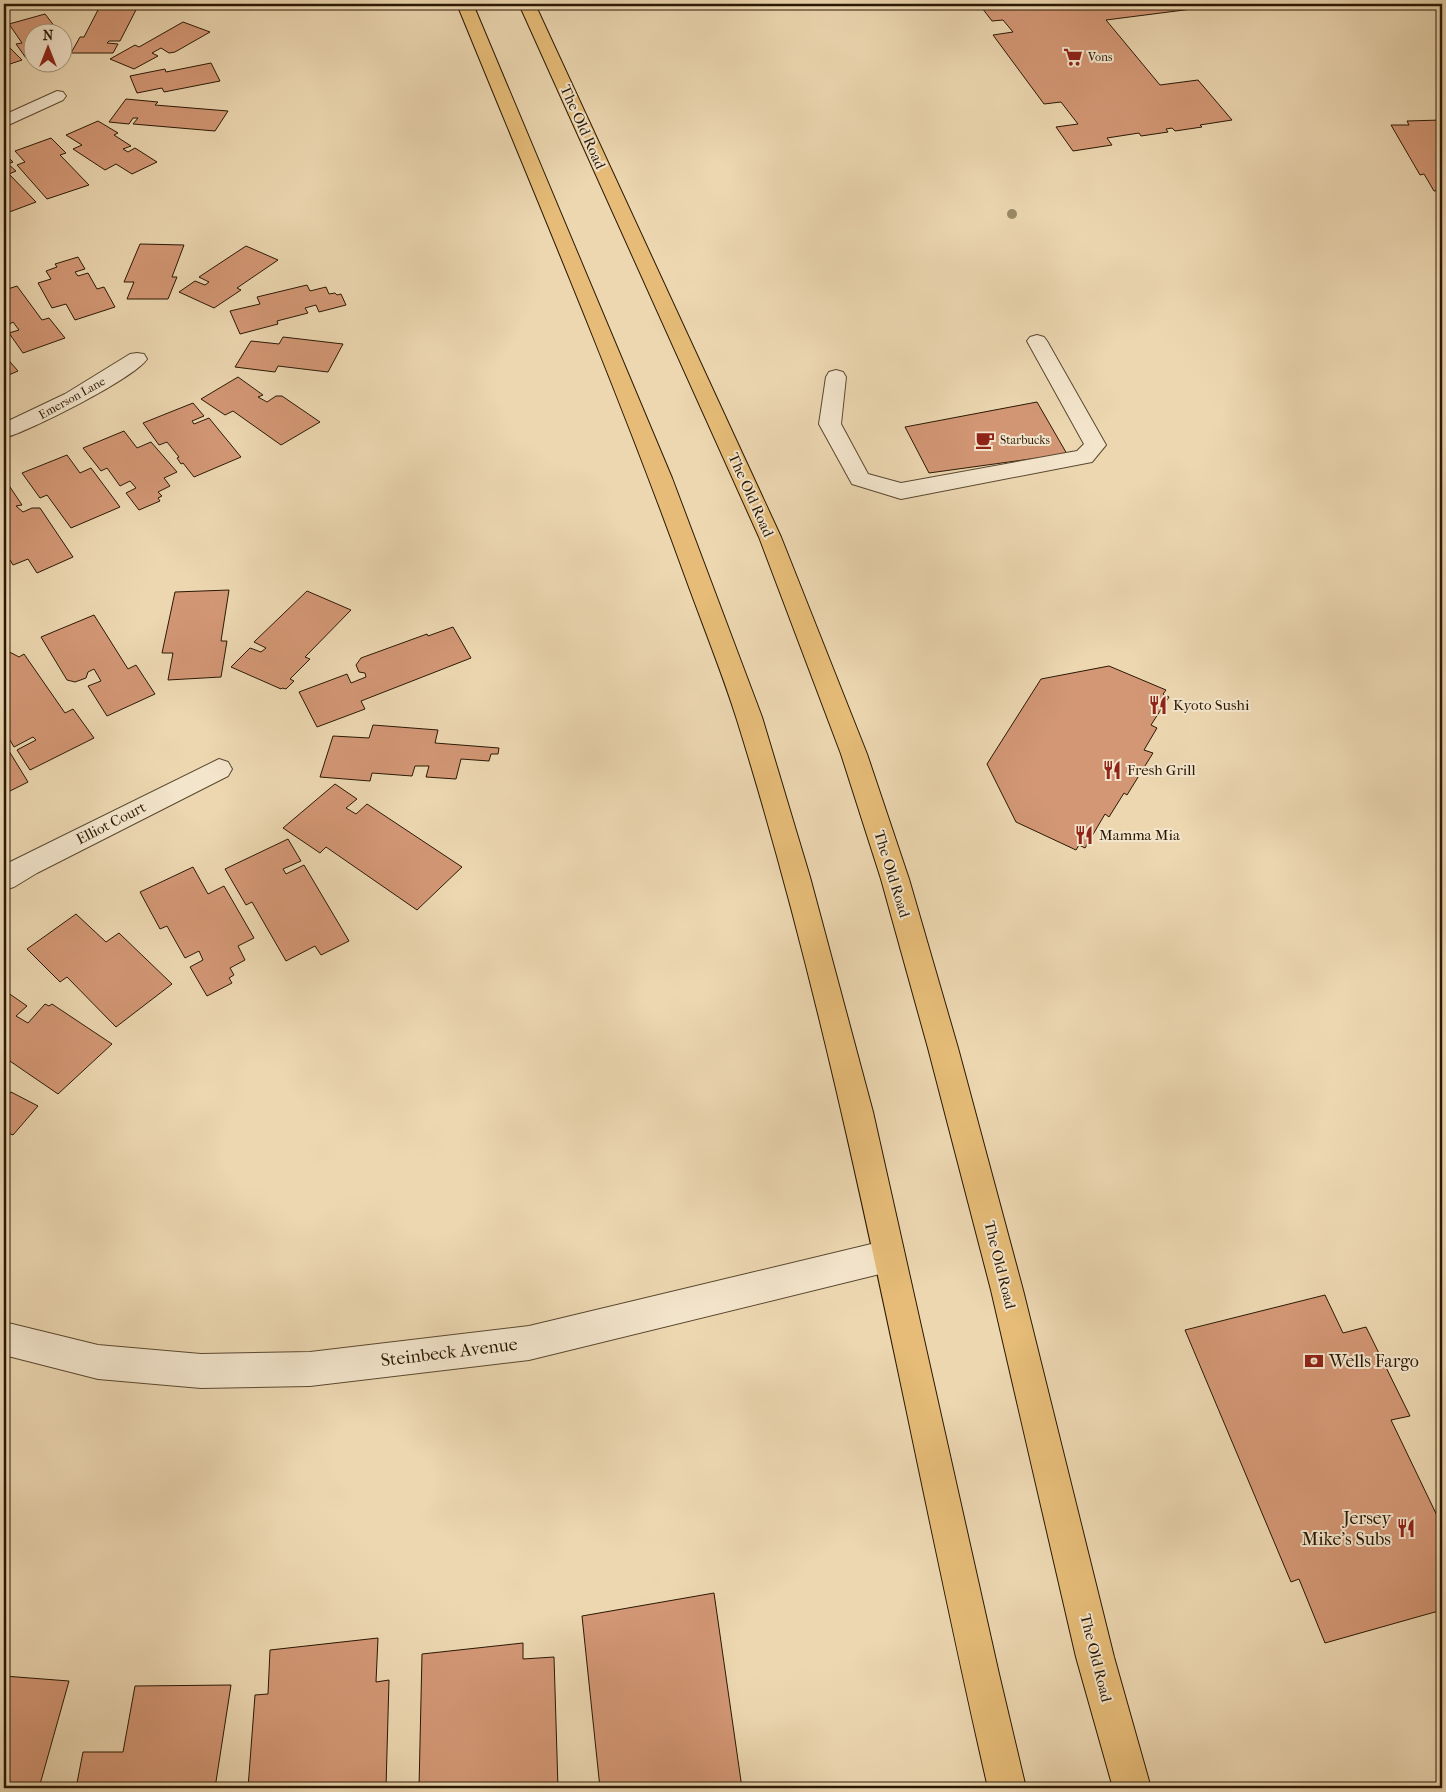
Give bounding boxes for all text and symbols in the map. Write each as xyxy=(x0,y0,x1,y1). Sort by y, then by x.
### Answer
north arrow xyxy=(22,22,72,72)
text: N xyxy=(43,27,54,44)
supermarket icon: Vons xyxy=(1062,46,1084,68)
place label: Vons xyxy=(1087,50,1113,64)
street label: The Old Road xyxy=(556,82,610,173)
street label: Emerson Lane xyxy=(36,374,108,422)
cafe icon: Starbucks xyxy=(974,429,996,451)
place label: Starbucks xyxy=(1000,433,1050,447)
street label: The Old Road xyxy=(724,450,778,541)
restaurant icon: Kyoto Sushi xyxy=(1147,694,1169,716)
place label: Kyoto Sushi xyxy=(1173,696,1250,714)
restaurant icon: Fresh Grill xyxy=(1101,759,1123,781)
place label: Fresh Grill xyxy=(1127,761,1196,779)
street label: Elliot Court xyxy=(73,797,149,848)
restaurant icon: Mamma Mia xyxy=(1073,824,1095,846)
place label: Mamma Mia xyxy=(1099,826,1181,844)
street label: The Old Road xyxy=(870,828,914,921)
street label: The Old Road xyxy=(980,1219,1020,1312)
street label: Steinbeck Avenue xyxy=(379,1334,519,1371)
bank icon: Wells Fargo xyxy=(1303,1350,1325,1372)
place label: Wells Fargo xyxy=(1328,1351,1419,1372)
place label: Jersey Mike's Subs xyxy=(1302,1508,1392,1550)
restaurant icon: Jersey Mike's Subs xyxy=(1395,1517,1417,1539)
street label: The Old Road xyxy=(1076,1612,1116,1705)

